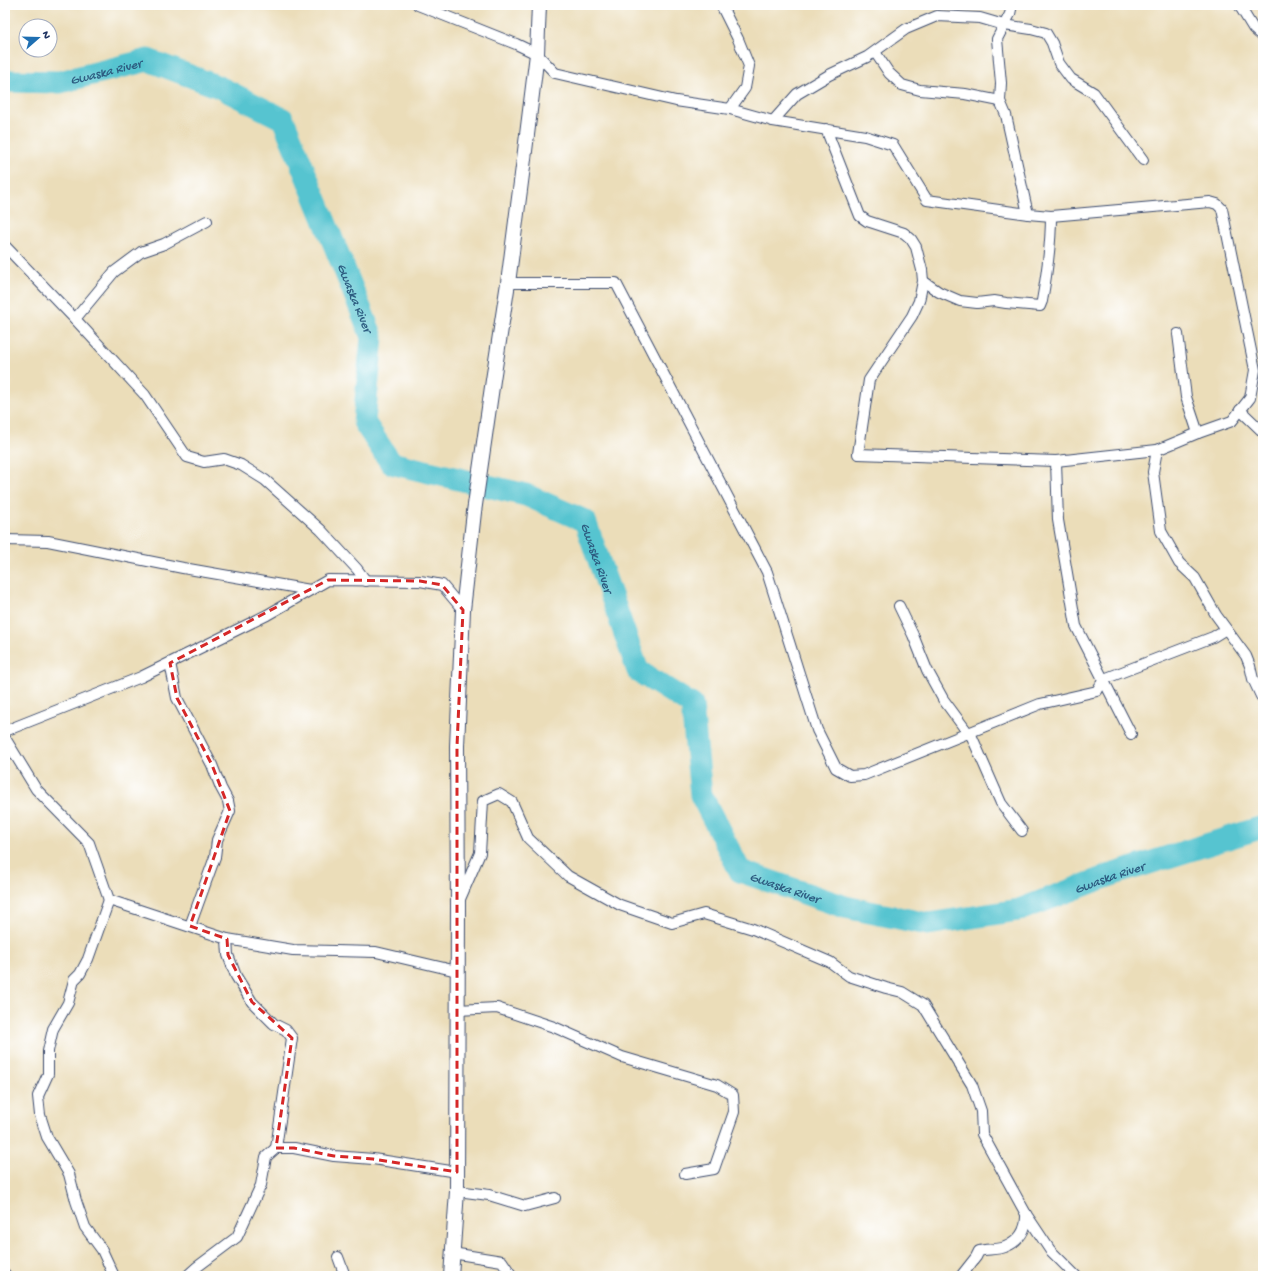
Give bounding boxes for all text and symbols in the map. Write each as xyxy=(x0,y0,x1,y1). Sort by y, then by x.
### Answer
north arrow xyxy=(18,18,58,58)
text: N xyxy=(39,30,52,41)
water label: Gwaska River xyxy=(69,56,146,89)
water label: Gwaska River xyxy=(333,262,375,337)
water label: Gwaska River xyxy=(576,521,616,597)
water label: Gwaska River xyxy=(1073,859,1149,898)
water label: Gwaska River xyxy=(747,870,824,909)

